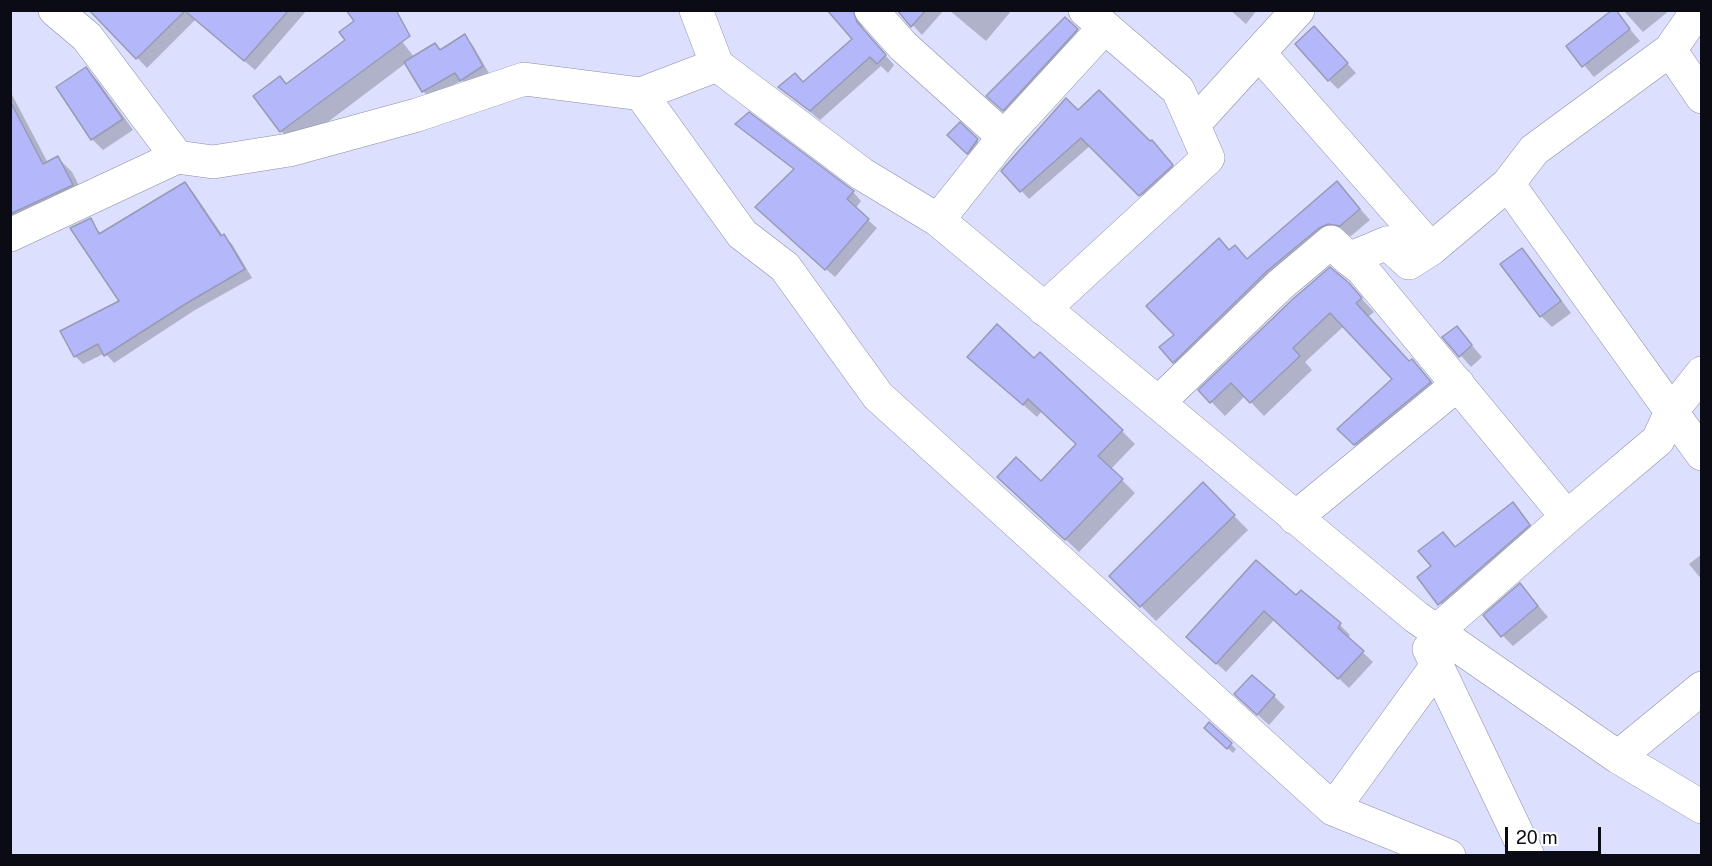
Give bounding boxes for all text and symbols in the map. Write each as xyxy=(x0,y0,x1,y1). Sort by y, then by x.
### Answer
scale bar xyxy=(1508,815,1604,853)
text: 20 m xyxy=(1516,827,1558,848)

